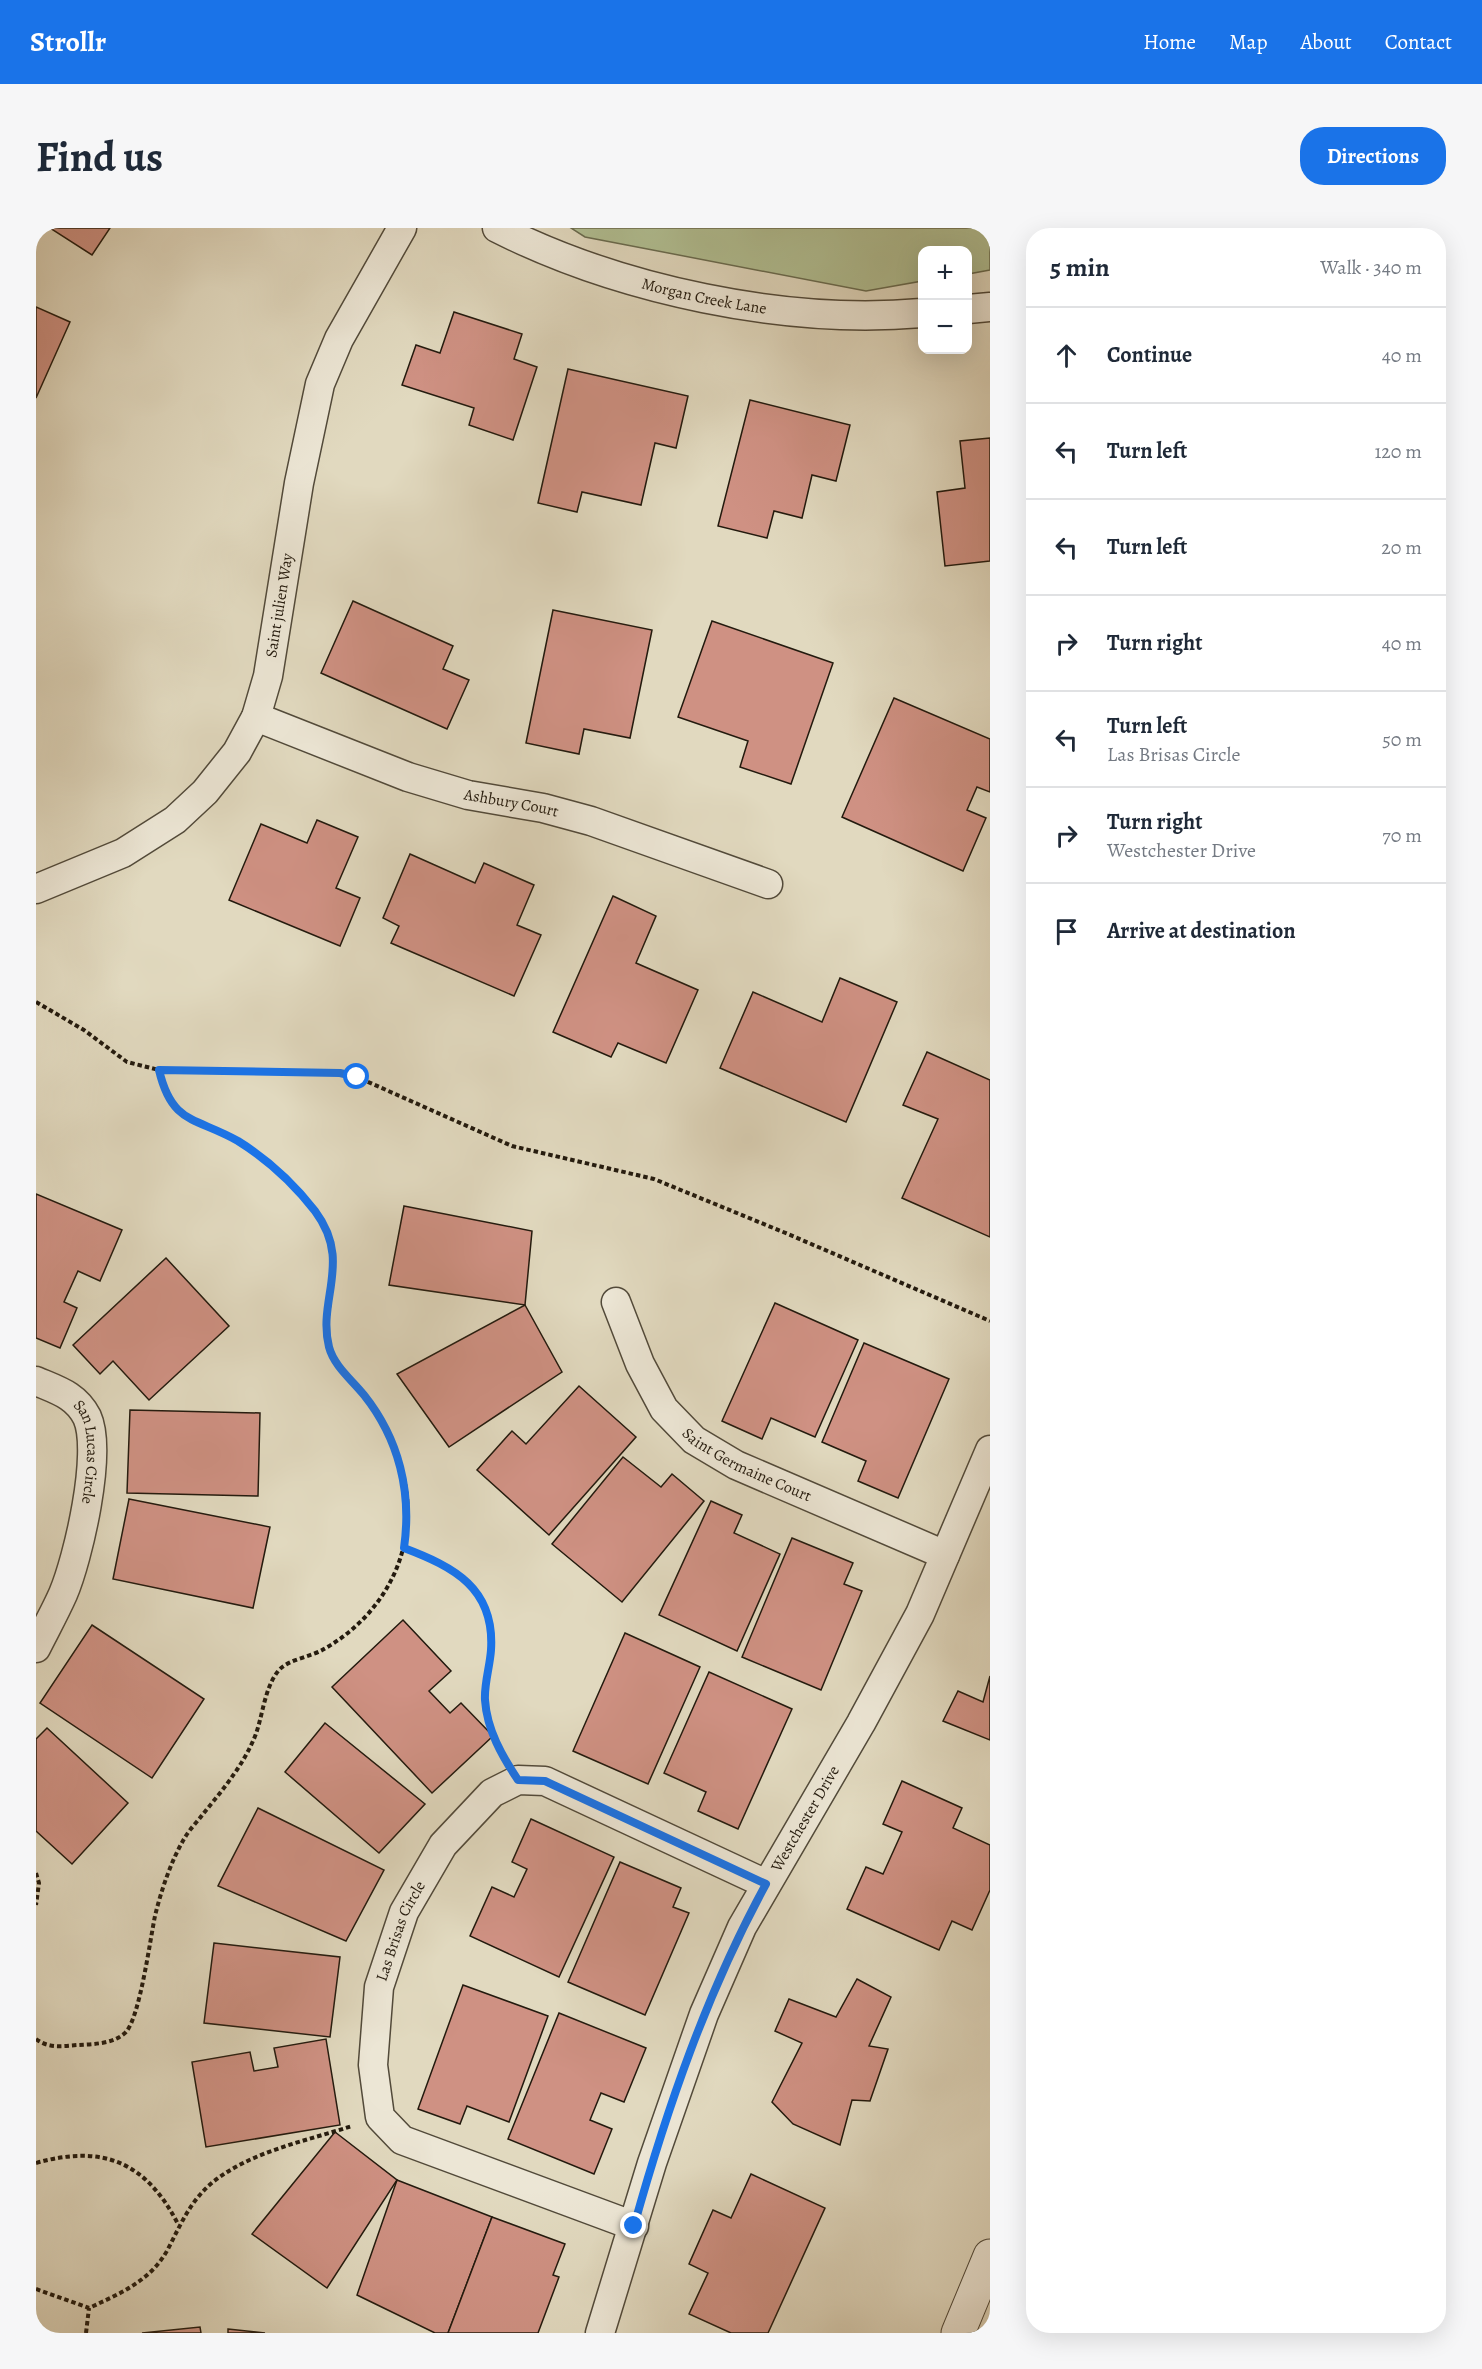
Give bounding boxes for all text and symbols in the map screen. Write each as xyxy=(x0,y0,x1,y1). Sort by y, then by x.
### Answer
text: Strollr xyxy=(30,23,106,61)
text: Home xyxy=(1143,28,1196,56)
text: Map xyxy=(1229,28,1267,56)
text: About xyxy=(1300,28,1352,56)
text: Contact xyxy=(1385,28,1452,56)
button: Directions xyxy=(1300,127,1446,185)
text: Find us xyxy=(36,128,163,185)
map controls xyxy=(918,246,972,354)
button: + xyxy=(918,246,972,300)
text: 5 min xyxy=(1050,250,1110,285)
text: Walk · 340 m xyxy=(1320,254,1422,281)
street label: Morgan Creek Lane xyxy=(639,273,768,320)
button: − xyxy=(918,300,972,354)
icon: ahead xyxy=(1050,339,1083,372)
text: Continue xyxy=(1107,340,1192,370)
text: 40 m xyxy=(1382,342,1422,369)
icon: left xyxy=(1050,435,1083,468)
text: Turn left xyxy=(1107,436,1187,466)
text: 120 m xyxy=(1374,438,1422,465)
icon: left xyxy=(1050,531,1083,564)
text: Turn left xyxy=(1107,532,1187,562)
text: 20 m xyxy=(1381,534,1422,561)
street label: Saint julien Way xyxy=(260,551,299,659)
icon: right xyxy=(1050,627,1083,660)
text: Turn right xyxy=(1107,628,1203,658)
text: 40 m xyxy=(1382,630,1422,657)
text: Turn left xyxy=(1107,711,1187,741)
icon: left xyxy=(1050,723,1083,756)
text: 50 m xyxy=(1382,726,1422,753)
text: Las Brisas Circle xyxy=(1107,741,1240,768)
street label: Ashbury Court xyxy=(461,783,561,823)
text: Turn right xyxy=(1107,807,1203,837)
icon: right xyxy=(1050,819,1083,852)
text: 70 m xyxy=(1382,822,1422,849)
text: Westchester Drive xyxy=(1107,837,1256,864)
icon: arrive xyxy=(1050,915,1083,948)
text: Arrive at destination xyxy=(1107,916,1296,946)
route start xyxy=(343,1063,369,1089)
street label: San Lucas Circle xyxy=(68,1395,103,1506)
street label: Saint Germaine Court xyxy=(677,1423,815,1507)
street label: Westchester Drive xyxy=(765,1762,845,1877)
street label: Las Brisas Circle xyxy=(371,1877,431,1984)
route end xyxy=(620,2212,646,2238)

